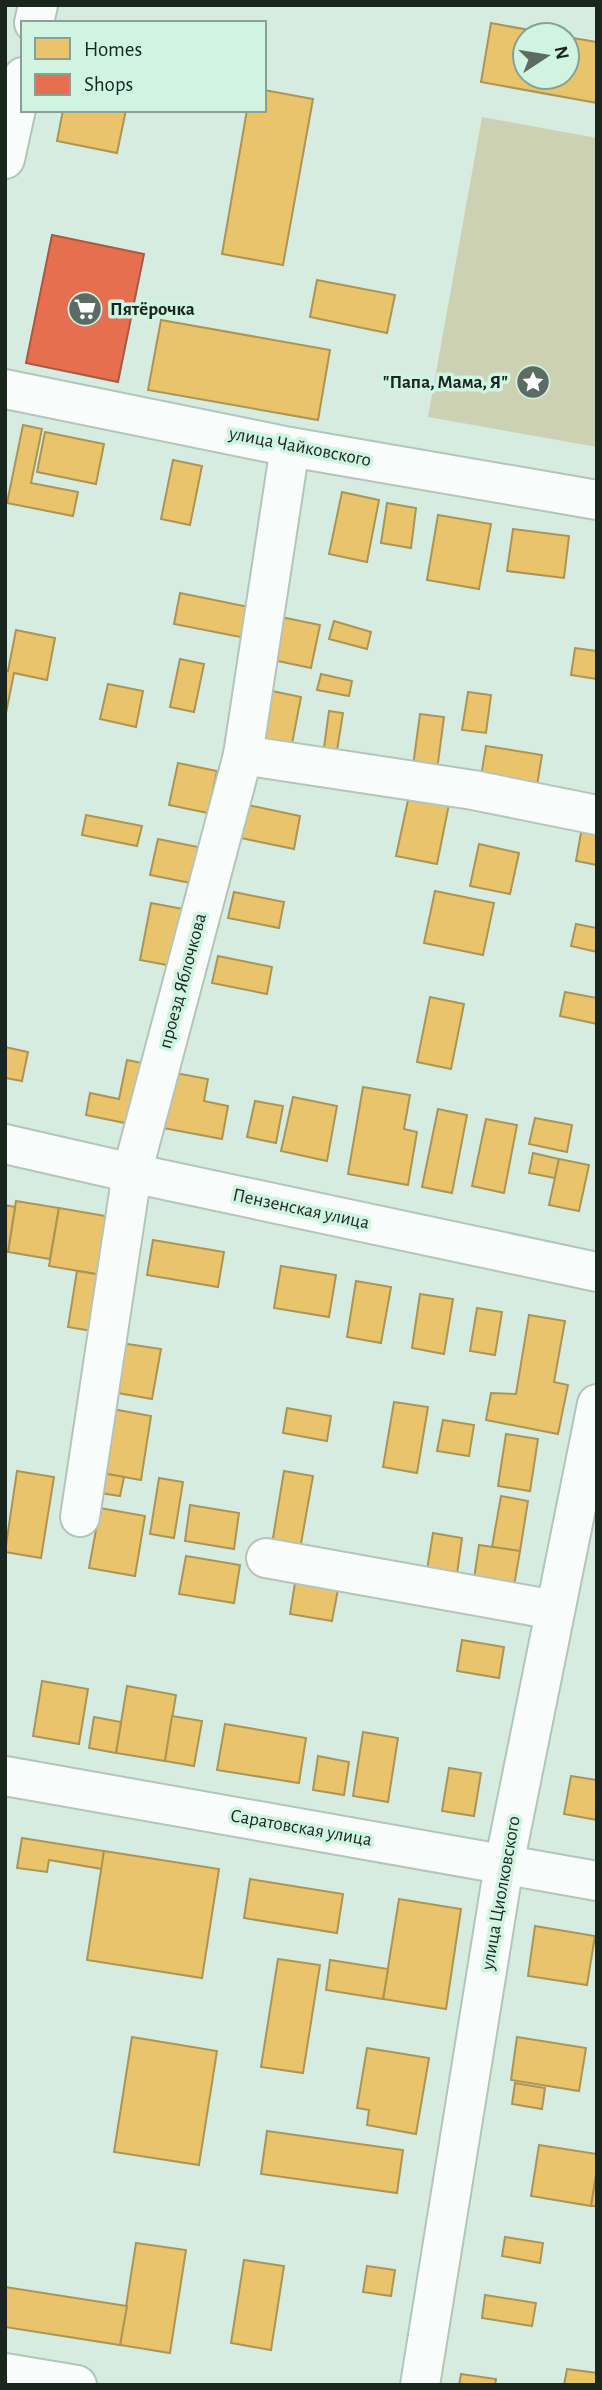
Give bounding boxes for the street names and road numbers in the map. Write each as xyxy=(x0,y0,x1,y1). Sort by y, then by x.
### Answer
street label: улица Чайковского xyxy=(226,424,373,470)
street label: проезд Яблочкова xyxy=(156,911,210,1051)
street label: Пензенская улица xyxy=(231,1185,371,1233)
street label: Саратовская улица xyxy=(229,1806,374,1850)
street label: улица Циолковского xyxy=(478,1815,524,1972)

